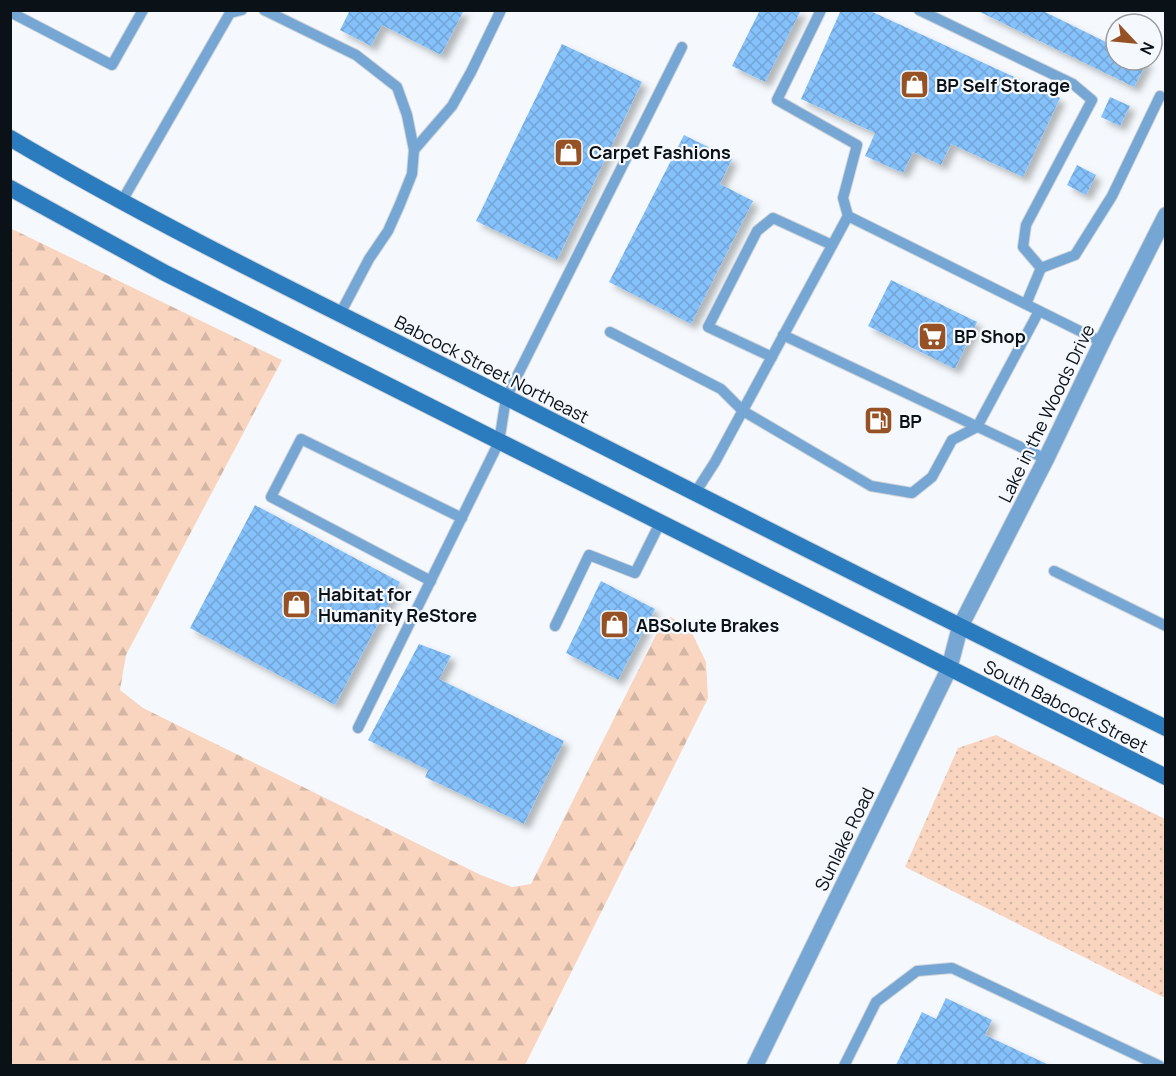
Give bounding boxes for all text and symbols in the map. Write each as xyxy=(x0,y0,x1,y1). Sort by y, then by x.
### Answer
north arrow xyxy=(1104,12,1164,72)
text: N xyxy=(1135,39,1160,59)
shop icon: BP Self Storage xyxy=(899,69,931,101)
place label: BP Self Storage xyxy=(936,73,1070,97)
shop icon: Carpet Fashions xyxy=(552,136,584,168)
place label: Carpet Fashions xyxy=(589,140,731,164)
street label: Babcock Street Northeast xyxy=(391,309,593,429)
supermarket icon: BP Shop xyxy=(917,320,949,352)
street label: Lake in the Woods Drive xyxy=(992,320,1100,506)
place label: BP Shop xyxy=(954,324,1026,348)
fuel station icon: BP xyxy=(862,405,894,437)
place label: BP xyxy=(899,409,922,433)
place label: Habitat for Humanity ReStore xyxy=(318,582,477,627)
shop icon: Habitat for Humanity ReStore xyxy=(281,588,313,620)
shop icon: ABSolute Brakes xyxy=(599,609,631,641)
place label: ABSolute Brakes xyxy=(636,613,779,637)
street label: South Babcock Street xyxy=(980,654,1152,758)
street label: Sunlake Road xyxy=(809,783,879,895)

